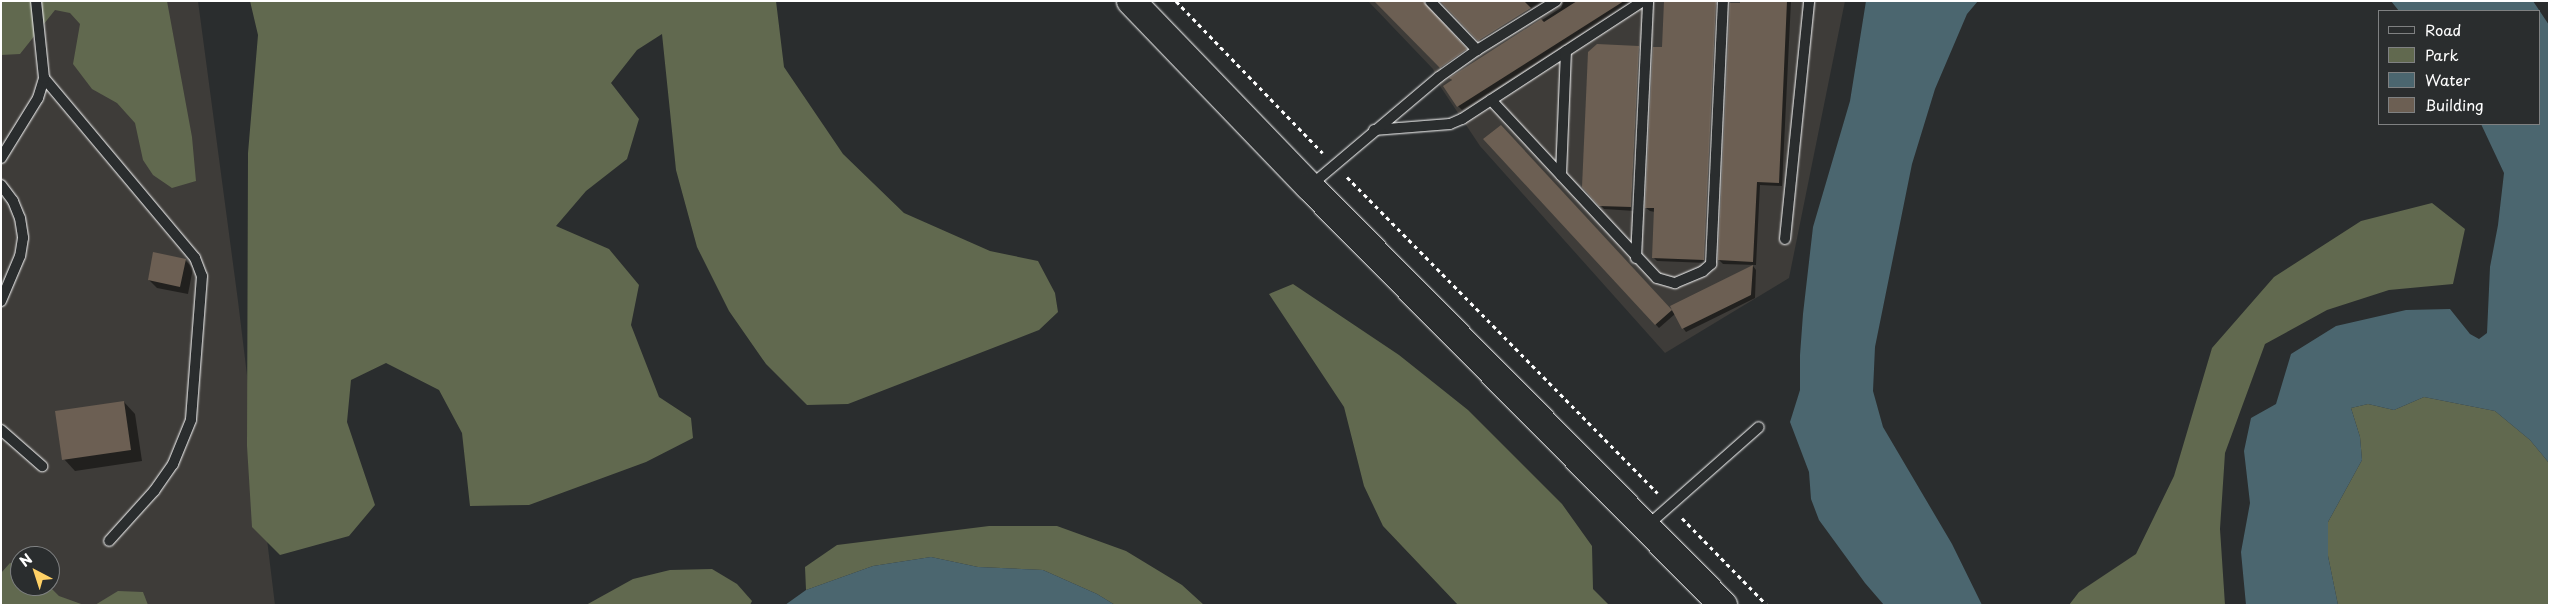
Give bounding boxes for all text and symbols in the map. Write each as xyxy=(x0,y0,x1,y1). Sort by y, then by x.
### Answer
legend xyxy=(2378,10,2540,125)
text: Road xyxy=(2425,18,2461,41)
text: Park xyxy=(2425,43,2459,66)
text: Water xyxy=(2425,68,2470,91)
text: Building xyxy=(2425,93,2484,116)
north arrow xyxy=(10,546,60,596)
text: N xyxy=(15,548,37,572)

